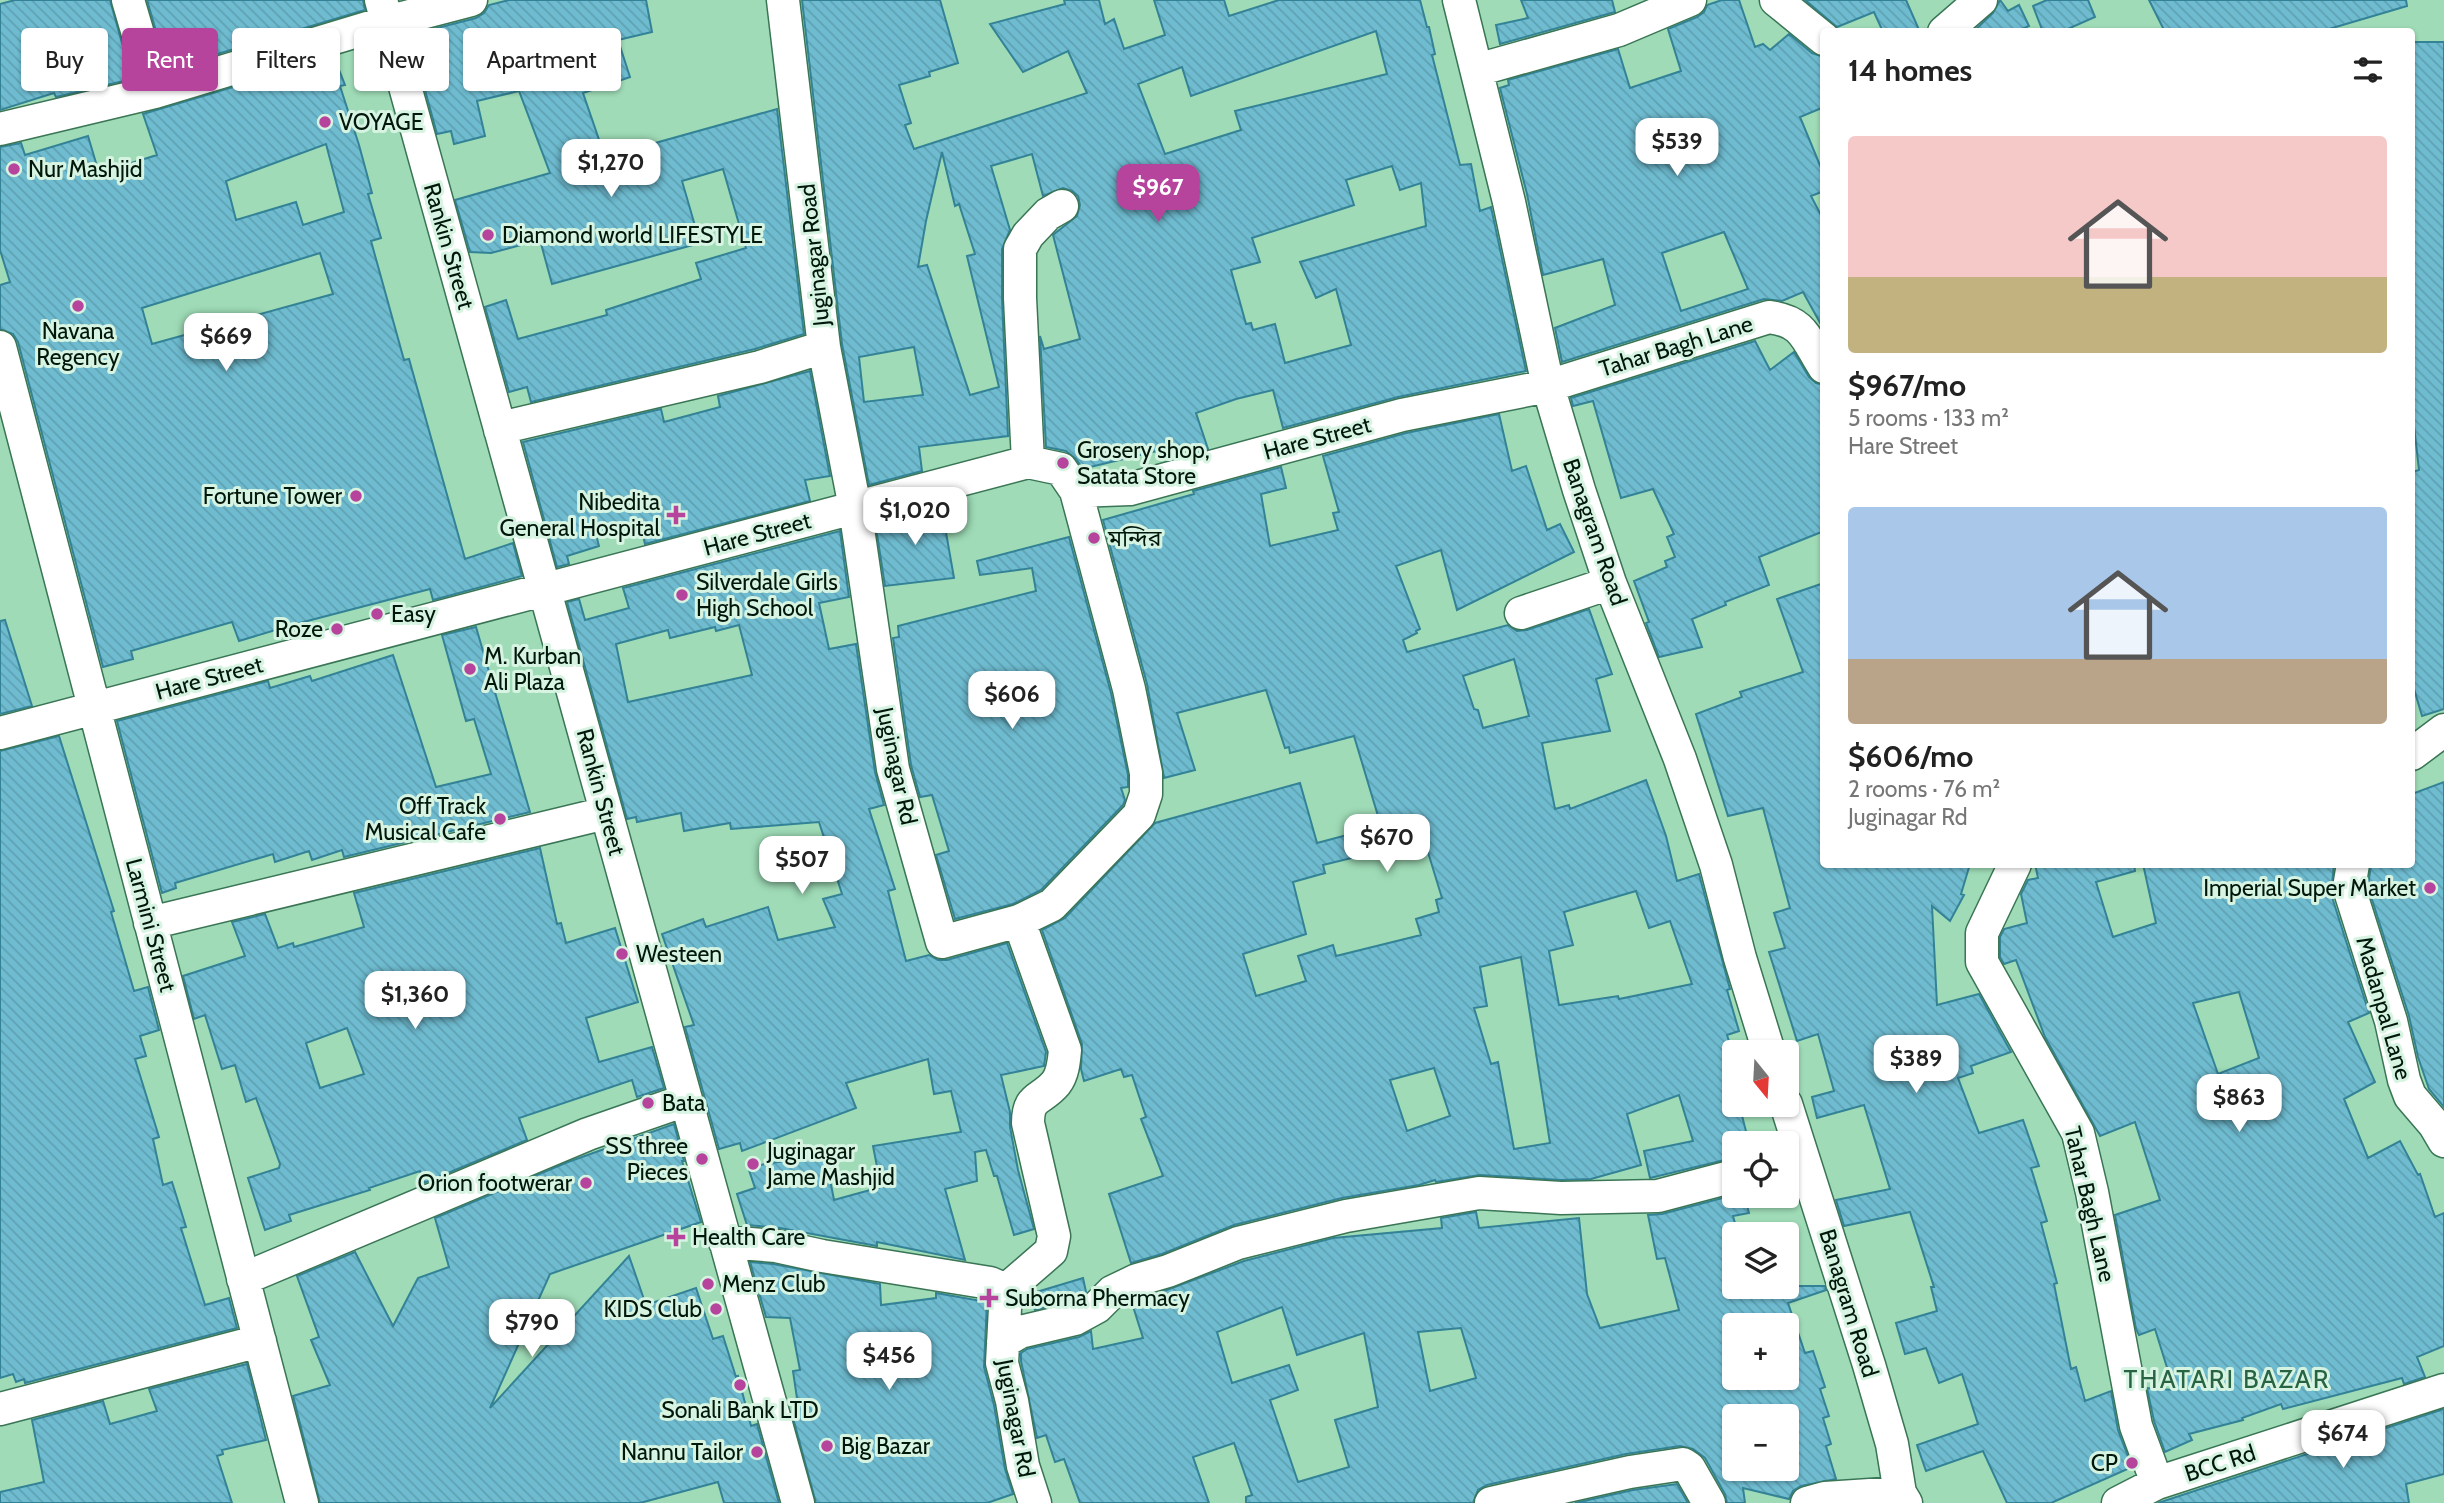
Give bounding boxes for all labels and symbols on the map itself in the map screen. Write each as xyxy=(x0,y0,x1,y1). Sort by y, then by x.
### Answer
place label: VOYAGE xyxy=(339,108,424,136)
marker: VOYAGE xyxy=(317,114,333,130)
pin: $539 xyxy=(1636,118,1718,178)
pin: $1,270 xyxy=(554,140,668,199)
place label: Nur Mashjid xyxy=(28,155,143,183)
marker: Nur Mashjid xyxy=(6,161,22,177)
pin: $967 xyxy=(1117,164,1199,224)
street label: Rankin Street xyxy=(418,180,480,313)
street label: Juginagar Road xyxy=(793,182,836,329)
place label: Diamond world LIFESTYLE xyxy=(502,221,763,249)
marker: Diamond world LIFESTYLE xyxy=(480,227,496,243)
marker: Navana Regency xyxy=(70,298,86,314)
street label: Tahar Bagh Lane xyxy=(1596,309,1756,383)
pin: $669 xyxy=(185,314,267,373)
place label: Navana Regency xyxy=(36,317,120,371)
street label: Hare Street xyxy=(1260,410,1374,466)
place label: Grosery shop, Satata Store xyxy=(1077,436,1210,490)
marker: Grosery shop, Satata Store xyxy=(1055,455,1071,471)
street label: Banagram Road xyxy=(1557,455,1633,609)
place label: Fortune Tower xyxy=(203,482,343,510)
marker: Fortune Tower xyxy=(348,488,364,504)
place label: Nibedita General Hospital xyxy=(500,488,661,542)
pin: $1,020 xyxy=(858,488,972,547)
marker: Nibedita General Hospital xyxy=(666,505,686,525)
street label: Hare Street xyxy=(700,506,814,562)
place label: মন্দির xyxy=(1107,524,1162,552)
marker: মন্দির xyxy=(1086,530,1102,546)
place label: Silverdale Girls High School xyxy=(696,568,838,622)
marker: Silverdale Girls High School xyxy=(674,587,690,603)
place label: Easy xyxy=(391,600,436,628)
marker: Easy xyxy=(369,606,385,622)
place label: Roze xyxy=(275,615,323,643)
marker: Roze xyxy=(329,621,345,637)
place label: M. Kurban Ali Plaza xyxy=(484,642,581,696)
street label: Hare Street xyxy=(152,650,266,706)
marker: M. Kurban Ali Plaza xyxy=(462,661,478,677)
pin: $606 xyxy=(971,672,1053,731)
street label: Juginagar Rd xyxy=(871,704,923,827)
street label: Rankin Street xyxy=(571,726,631,859)
place label: Off Track Musical Cafe xyxy=(365,792,487,846)
marker: Off Track Musical Cafe xyxy=(492,811,508,827)
pin: $670 xyxy=(1346,814,1428,874)
pin: $507 xyxy=(761,836,843,896)
street label: Larmini Street xyxy=(120,855,182,995)
place label: Imperial Super Market xyxy=(2203,874,2416,902)
marker: Imperial Super Market xyxy=(2422,880,2438,896)
street label: Madanpal Lane xyxy=(2350,933,2418,1083)
place label: Westeen xyxy=(636,940,722,968)
marker: Westeen xyxy=(614,946,630,962)
pin: $1,360 xyxy=(358,972,472,1031)
pin: $389 xyxy=(1875,1036,1957,1095)
north arrow xyxy=(1722,1040,1799,1116)
pin: $863 xyxy=(2198,1074,2280,1134)
place label: Bata xyxy=(662,1089,705,1117)
marker: Bata xyxy=(640,1095,656,1111)
street label: Tahar Bagh Lane xyxy=(2058,1123,2122,1285)
place label: SS three Pieces xyxy=(605,1132,688,1186)
place label: Juginagar Jame Mashjid xyxy=(766,1137,895,1191)
marker: SS three Pieces xyxy=(694,1151,710,1167)
marker: Juginagar Jame Mashjid xyxy=(745,1156,761,1172)
place label: Orion footwerar xyxy=(418,1169,573,1197)
marker: Orion footwerar xyxy=(578,1175,594,1191)
place label: Health Care xyxy=(692,1223,806,1251)
street label: Banagram Road xyxy=(1813,1226,1885,1380)
marker: Health Care xyxy=(666,1227,686,1247)
place label: Menz Club xyxy=(722,1270,826,1298)
marker: Menz Club xyxy=(700,1276,716,1292)
place label: Suborna Phermacy xyxy=(1005,1284,1190,1312)
marker: Suborna Phermacy xyxy=(979,1288,999,1308)
place label: KIDS Club xyxy=(603,1295,702,1323)
pin: $790 xyxy=(491,1300,573,1359)
marker: KIDS Club xyxy=(708,1301,724,1317)
pin: $456 xyxy=(848,1332,930,1392)
street label: Juginagar Rd xyxy=(991,1356,1041,1479)
district label: THATARI BAZAR xyxy=(2124,1363,2330,1395)
marker: Sonali Bank LTD xyxy=(732,1377,748,1393)
place label: Sonali Bank LTD xyxy=(661,1396,819,1424)
pin: $674 xyxy=(2302,1410,2384,1470)
place label: Big Bazar xyxy=(841,1432,931,1460)
place label: Nannu Tailor xyxy=(621,1438,744,1466)
marker: Big Bazar xyxy=(819,1438,835,1454)
street label: BCC Rd xyxy=(2181,1438,2259,1488)
marker: Nannu Tailor xyxy=(749,1444,765,1460)
place label: CP xyxy=(2091,1449,2118,1477)
marker: CP xyxy=(2124,1455,2140,1471)

